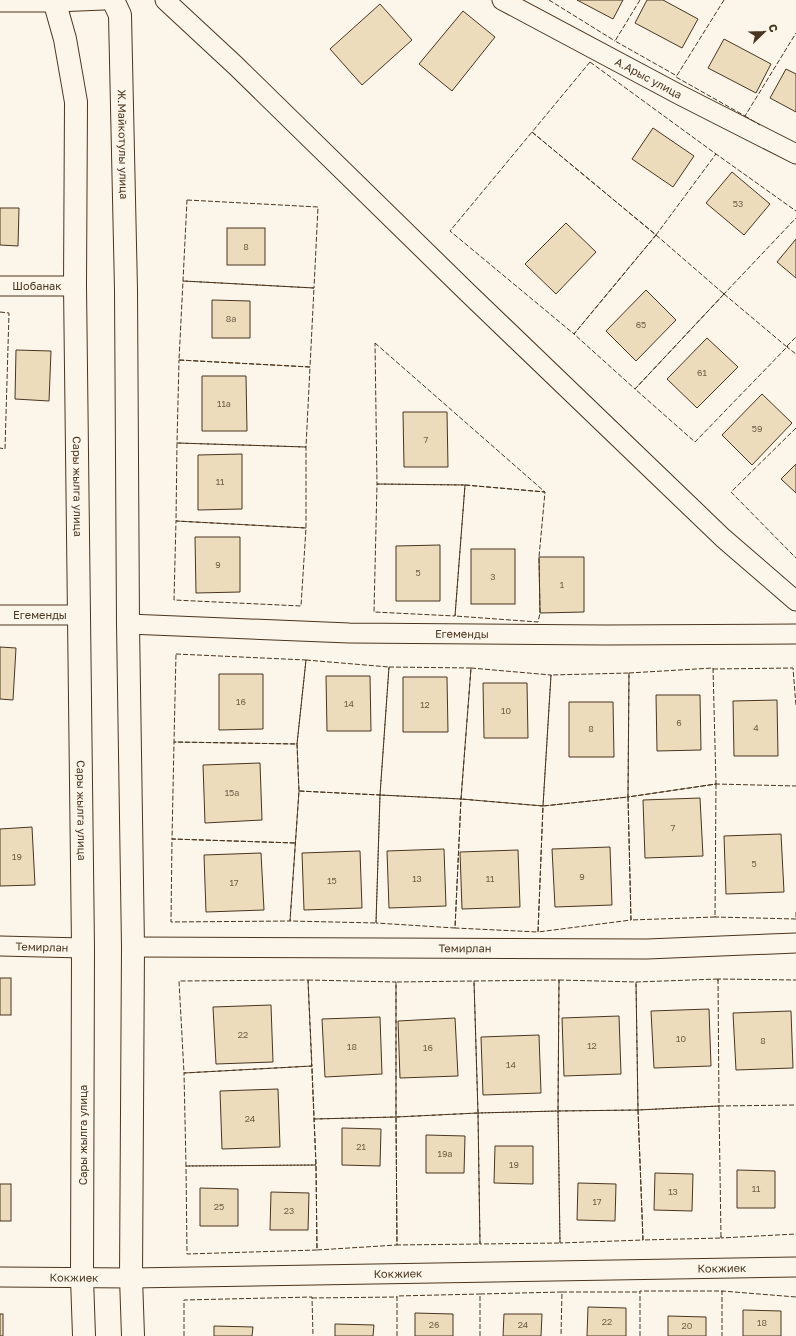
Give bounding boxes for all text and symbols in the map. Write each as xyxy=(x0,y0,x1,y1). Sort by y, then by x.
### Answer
north arrow xyxy=(744,12,784,52)
text: С xyxy=(766,22,781,34)
street label: А.Арыс улица xyxy=(613,55,684,101)
street label: Ж.Майкотулы улица xyxy=(116,89,131,200)
house number: 53 xyxy=(733,198,743,209)
house number: 8 xyxy=(243,241,249,252)
street label: Шобанак xyxy=(12,279,62,292)
house number: 8а xyxy=(226,313,236,324)
house number: 65 xyxy=(636,319,646,330)
house number: 61 xyxy=(697,367,708,378)
house number: 11а xyxy=(217,398,231,409)
house number: 59 xyxy=(752,423,762,434)
house number: 7 xyxy=(424,434,429,445)
street label: Сары жылга улица xyxy=(71,436,85,537)
house number: 11 xyxy=(216,476,225,487)
house number: 9 xyxy=(215,559,221,570)
house number: 5 xyxy=(415,567,421,578)
house number: 3 xyxy=(490,571,496,582)
house number: 1 xyxy=(560,579,565,590)
street label: Егеменды xyxy=(13,608,67,621)
street label: Егеменды xyxy=(435,627,489,640)
house number: 16 xyxy=(236,696,246,707)
house number: 14 xyxy=(344,698,354,709)
house number: 12 xyxy=(420,699,430,710)
house number: 10 xyxy=(501,705,511,716)
house number: 6 xyxy=(676,717,682,728)
house number: 4 xyxy=(753,722,759,733)
house number: 8 xyxy=(588,723,594,734)
street label: Сары жылга улица xyxy=(75,760,89,861)
house number: 15а xyxy=(225,787,239,798)
house number: 7 xyxy=(671,822,676,833)
house number: 19 xyxy=(12,851,22,862)
house number: 5 xyxy=(751,858,757,869)
house number: 9 xyxy=(579,871,585,882)
house number: 13 xyxy=(412,873,422,884)
house number: 11 xyxy=(486,873,495,884)
house number: 15 xyxy=(327,875,337,886)
house number: 17 xyxy=(229,877,239,888)
street label: Темирлан xyxy=(15,939,69,954)
street label: Темирлан xyxy=(439,941,491,954)
house number: 22 xyxy=(238,1029,248,1040)
house number: 10 xyxy=(676,1033,686,1044)
house number: 8 xyxy=(760,1035,766,1046)
house number: 12 xyxy=(587,1040,597,1051)
house number: 18 xyxy=(347,1041,357,1052)
house number: 16 xyxy=(423,1042,433,1053)
house number: 14 xyxy=(506,1059,516,1070)
street label: Сары жылга улица xyxy=(76,1085,89,1185)
house number: 24 xyxy=(245,1113,256,1124)
house number: 21 xyxy=(356,1141,366,1152)
house number: 19а xyxy=(438,1148,452,1159)
house number: 19 xyxy=(509,1159,519,1170)
house number: 11 xyxy=(752,1183,761,1194)
house number: 13 xyxy=(668,1186,678,1197)
house number: 17 xyxy=(592,1196,602,1207)
house number: 25 xyxy=(214,1201,224,1212)
house number: 23 xyxy=(284,1205,294,1216)
street label: Кокжиек xyxy=(697,1261,747,1275)
street label: Кокжиек xyxy=(373,1266,423,1280)
street label: Кокжиек xyxy=(50,1270,99,1284)
house number: 22 xyxy=(602,1316,612,1327)
house number: 18 xyxy=(757,1317,767,1328)
house number: 26 xyxy=(429,1319,439,1330)
house number: 24 xyxy=(518,1319,529,1330)
house number: 20 xyxy=(682,1320,693,1331)

